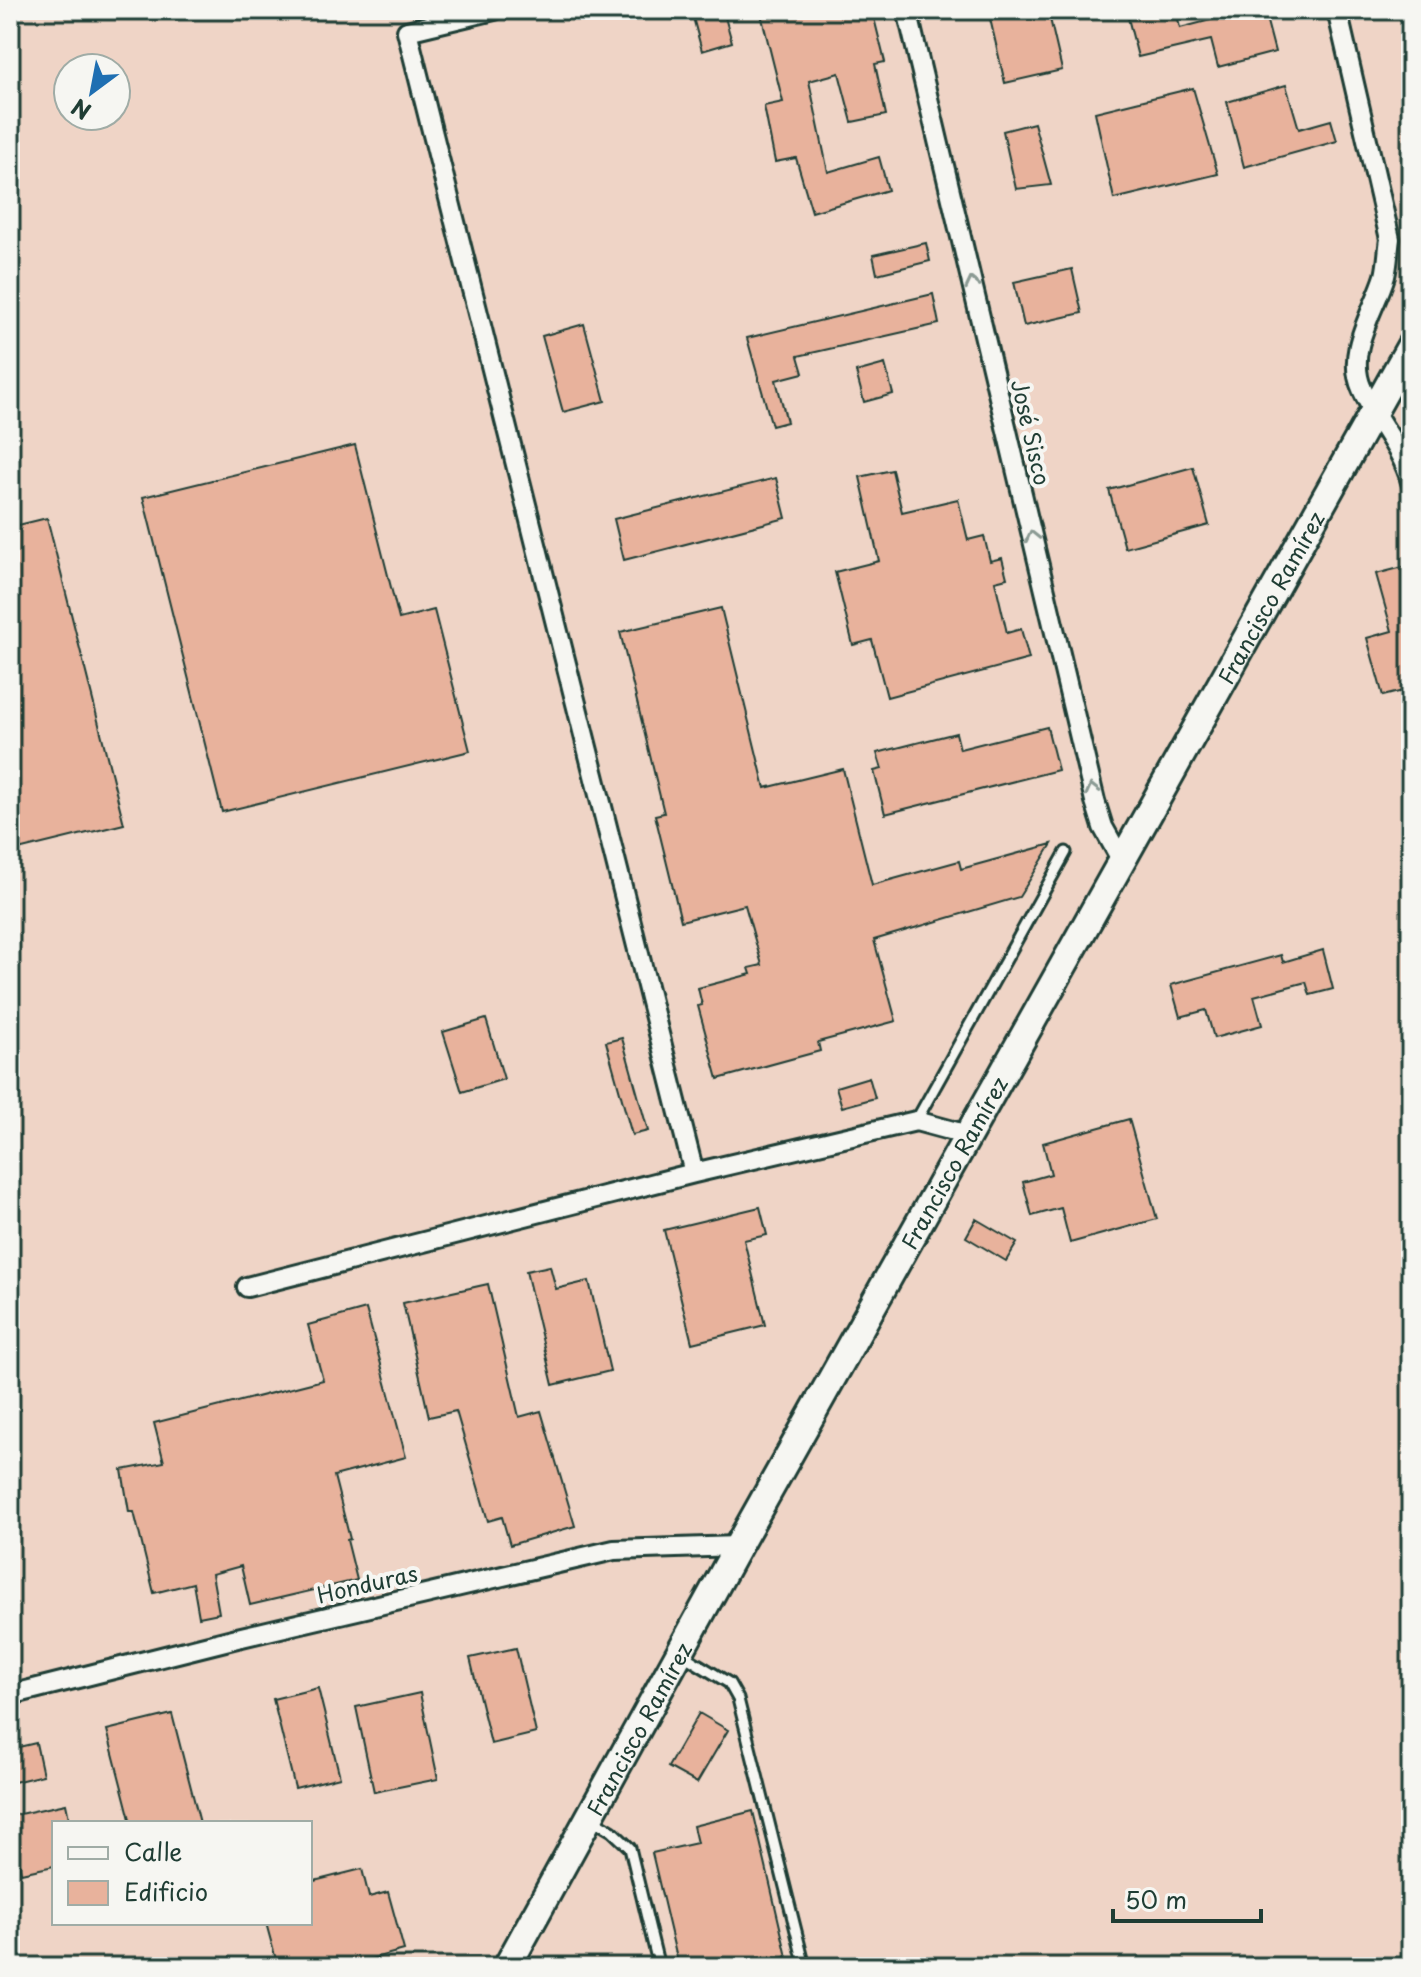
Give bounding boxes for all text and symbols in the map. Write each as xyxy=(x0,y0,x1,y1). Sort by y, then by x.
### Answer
north arrow xyxy=(52,52,132,132)
text: N xyxy=(64,92,97,129)
one-way arrow xyxy=(964,277,981,291)
street label: José Sisco xyxy=(1004,376,1060,488)
street label: Francisco Ramírez xyxy=(1208,505,1331,689)
one-way arrow xyxy=(1024,530,1041,544)
one-way arrow xyxy=(1084,783,1101,797)
street label: Francisco Ramírez xyxy=(891,1070,1015,1255)
street label: Honduras xyxy=(313,1555,421,1611)
street label: Francisco Ramírez xyxy=(577,1636,699,1821)
legend xyxy=(52,1821,312,1925)
text: Calle xyxy=(124,1833,182,1869)
text: Edificio xyxy=(124,1873,208,1909)
scale bar xyxy=(1113,1873,1261,1923)
text: 50 m xyxy=(1125,1881,1187,1917)

